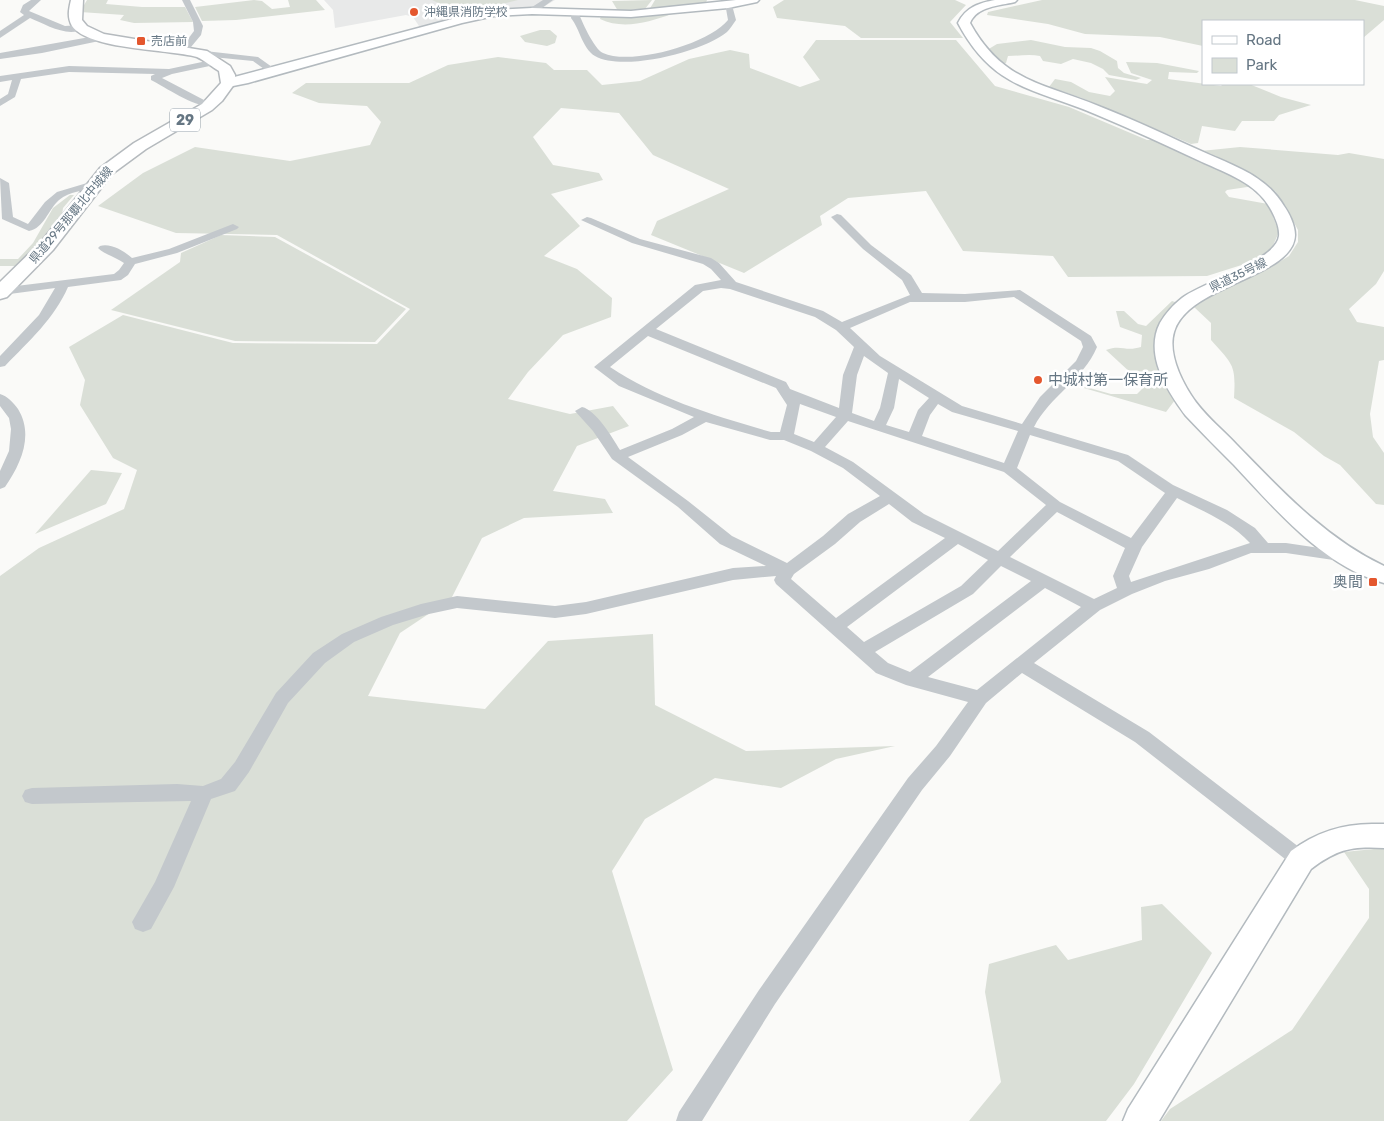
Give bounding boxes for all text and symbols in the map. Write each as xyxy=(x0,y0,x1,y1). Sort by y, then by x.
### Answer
place label: 沖縄県消防学校 xyxy=(424,5,508,19)
marker: 沖縄県消防学校 xyxy=(408,6,420,18)
legend xyxy=(1202,20,1364,85)
text: Road xyxy=(1246,31,1282,49)
place label: 売店前 xyxy=(151,34,187,48)
marker: 売店前 xyxy=(135,35,147,47)
text: Park xyxy=(1246,56,1277,74)
road number: 29 xyxy=(170,108,200,132)
street label: 県道29号那覇北中城線 xyxy=(26,164,116,266)
street label: 県道35号線 xyxy=(1207,255,1269,295)
place label: 中城村第一保育所 xyxy=(1048,371,1168,389)
marker: 中城村第一保育所 xyxy=(1032,374,1044,386)
place label: 奥間 xyxy=(1333,573,1363,591)
marker: 奥間 xyxy=(1367,576,1379,588)

